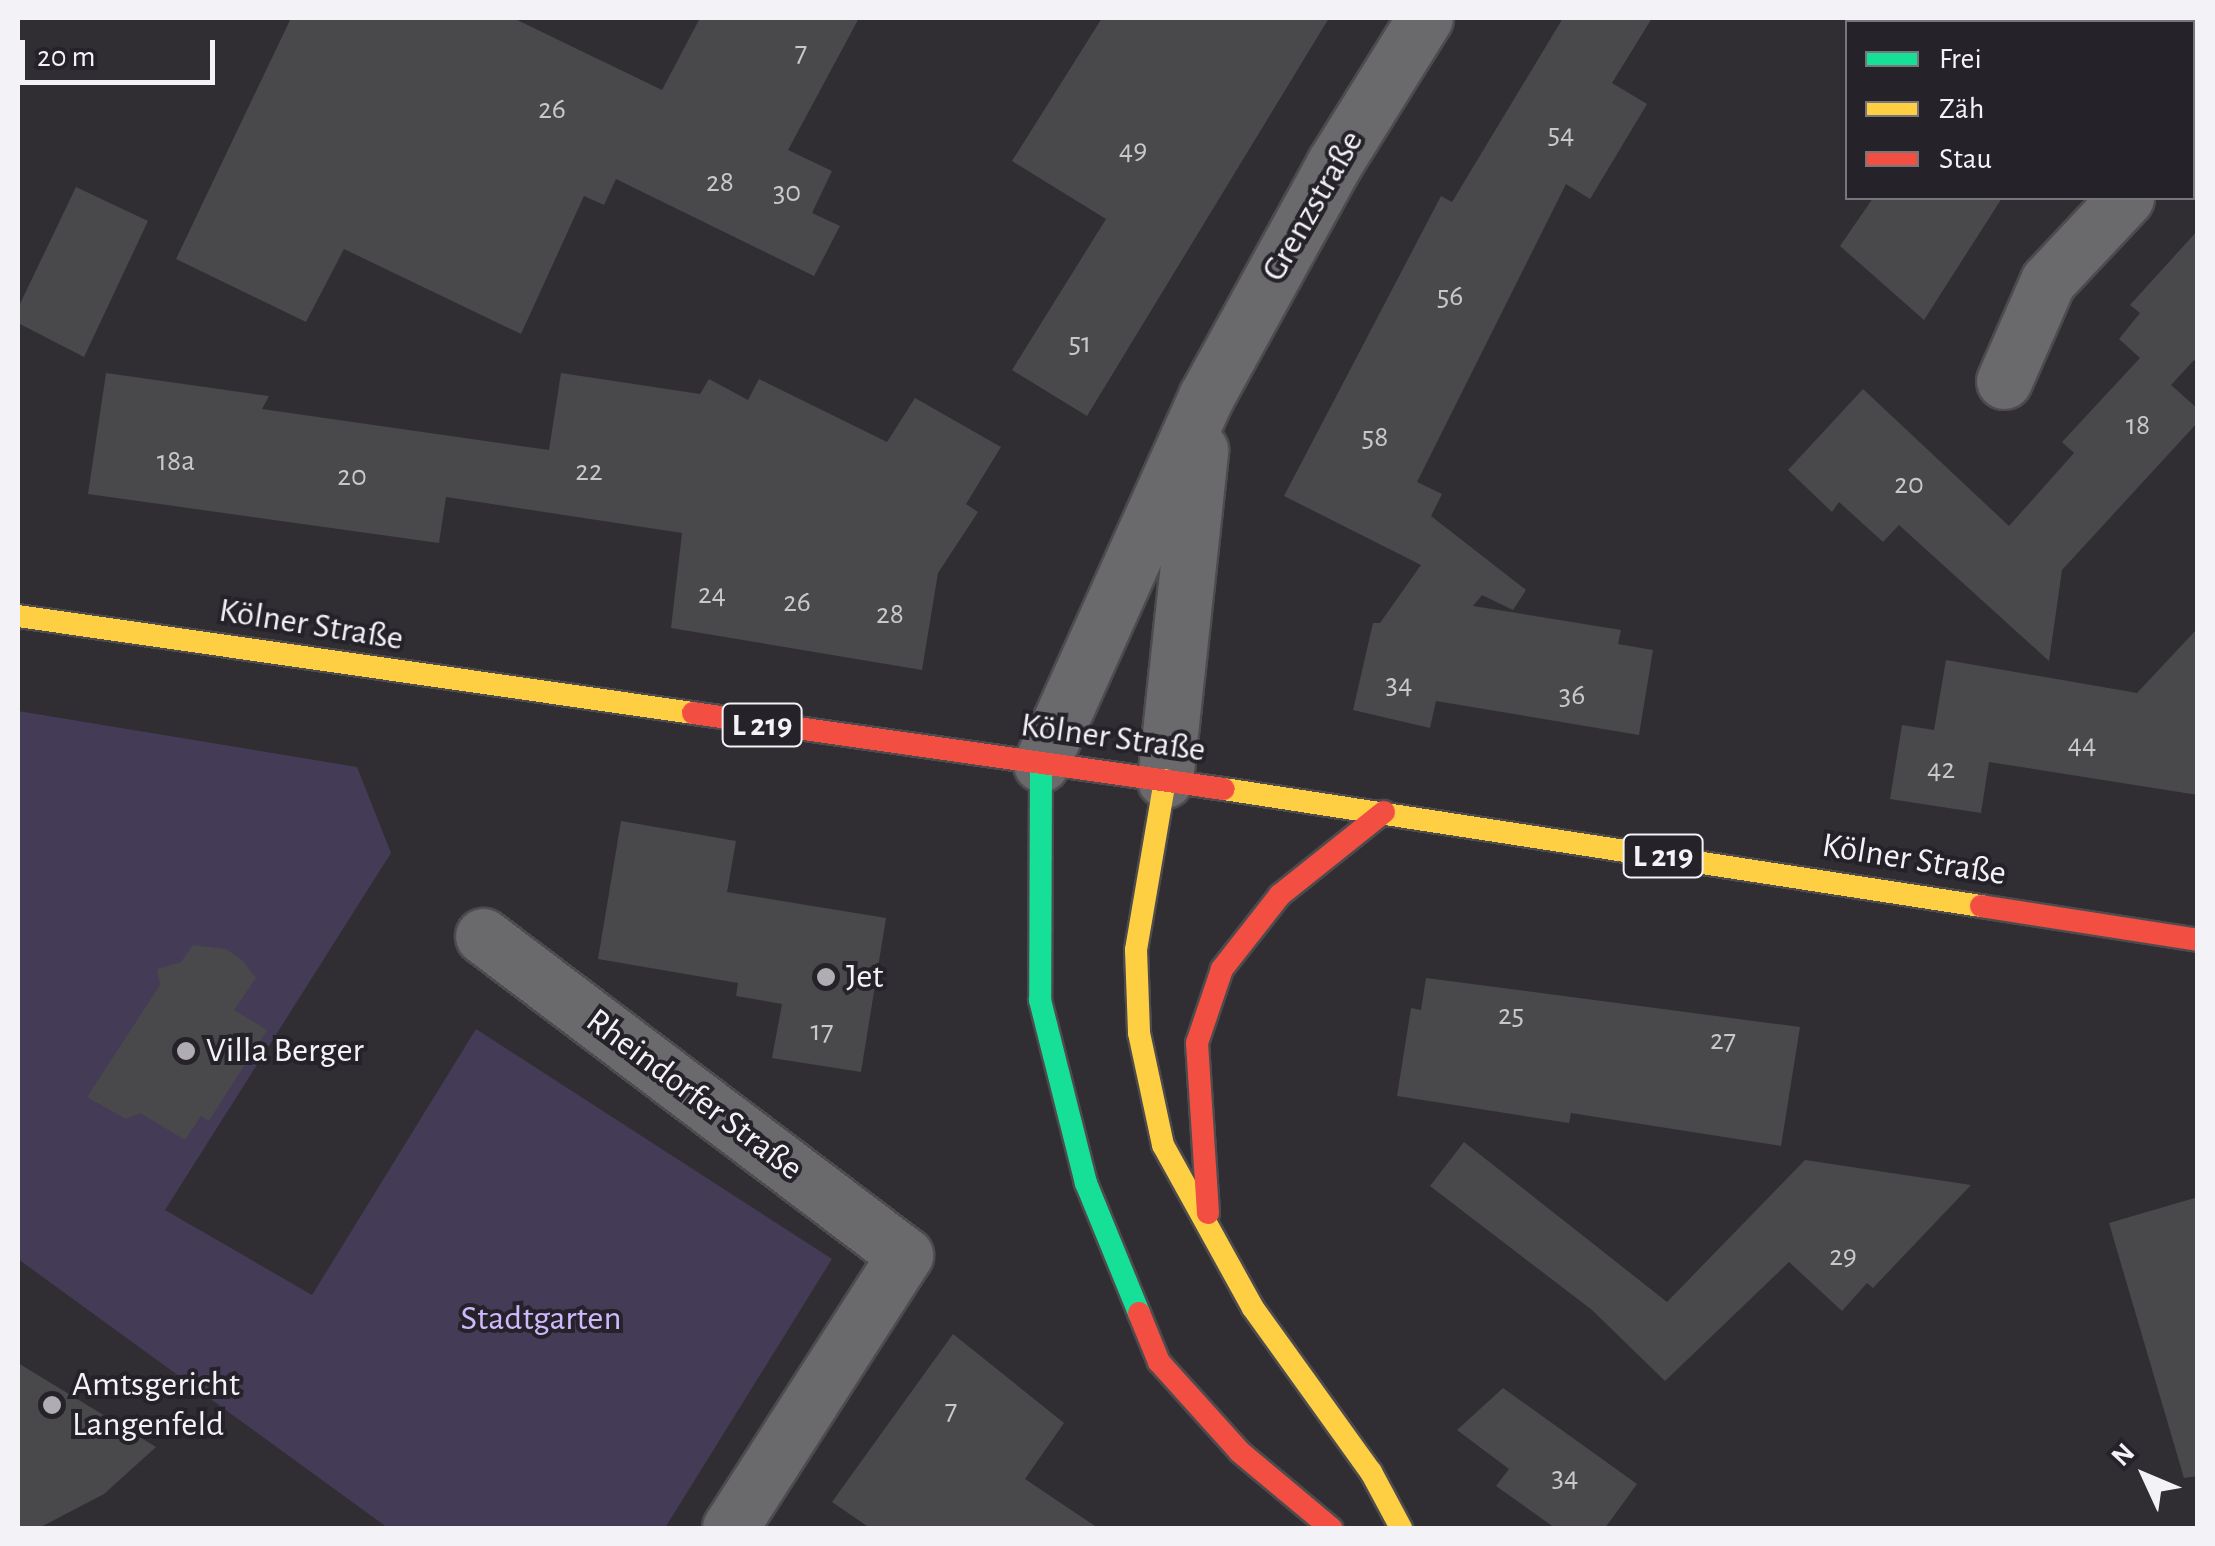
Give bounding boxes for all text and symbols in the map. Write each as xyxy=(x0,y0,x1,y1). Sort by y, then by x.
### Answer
scale bar xyxy=(25,20,220,82)
legend xyxy=(1845,20,2195,200)
house number: 7 xyxy=(795,34,807,70)
text: 20 m xyxy=(37,42,95,72)
text: Frei xyxy=(1939,44,1982,74)
house number: 26 xyxy=(538,91,566,127)
text: Zäh xyxy=(1939,94,1984,124)
house number: 54 xyxy=(1548,116,1574,152)
street label: Grenzstraße xyxy=(1253,123,1373,289)
house number: 49 xyxy=(1119,132,1147,168)
text: Stau xyxy=(1939,144,1992,174)
house number: 28 xyxy=(706,164,734,200)
house number: 30 xyxy=(773,174,801,210)
house number: 56 xyxy=(1437,278,1463,314)
house number: 51 xyxy=(1069,325,1091,361)
house number: 18 xyxy=(2126,407,2150,443)
house number: 58 xyxy=(1362,419,1388,455)
house number: 18a xyxy=(157,443,195,479)
house number: 22 xyxy=(575,453,603,489)
house number: 20 xyxy=(337,458,367,494)
house number: 20 xyxy=(1894,466,1924,502)
house number: 24 xyxy=(698,576,726,612)
house number: 26 xyxy=(783,584,811,620)
street label: Kölner Straße xyxy=(216,590,406,660)
house number: 28 xyxy=(876,596,904,632)
house number: 34 xyxy=(1386,666,1412,702)
house number: 36 xyxy=(1559,677,1585,713)
road number: L 219 xyxy=(720,698,804,752)
street label: Kölner Straße xyxy=(1018,704,1208,772)
house number: 44 xyxy=(2068,726,2096,762)
house number: 42 xyxy=(1927,751,1955,787)
street label: Kölner Straße xyxy=(1819,825,2009,895)
road number: L 219 xyxy=(1620,829,1706,883)
place label: Jet xyxy=(846,956,883,998)
marker: Jet xyxy=(815,966,837,988)
house number: 25 xyxy=(1498,997,1524,1033)
street label: Rheindorfer Straße xyxy=(578,1000,810,1190)
house number: 17 xyxy=(811,1013,833,1049)
house number: 27 xyxy=(1710,1022,1736,1058)
place label: Villa Berger xyxy=(206,1030,364,1072)
marker: Villa Berger xyxy=(175,1040,197,1062)
house number: 29 xyxy=(1829,1238,1857,1274)
park label: Stadtgarten xyxy=(461,1298,621,1340)
place label: Amtsgericht Langenfeld xyxy=(72,1364,240,1446)
house number: 7 xyxy=(945,1392,957,1428)
marker: Amtsgericht Langenfeld xyxy=(41,1394,63,1416)
north arrow xyxy=(2095,1426,2195,1526)
text: N xyxy=(2107,1438,2140,1472)
house number: 34 xyxy=(1552,1459,1578,1495)

